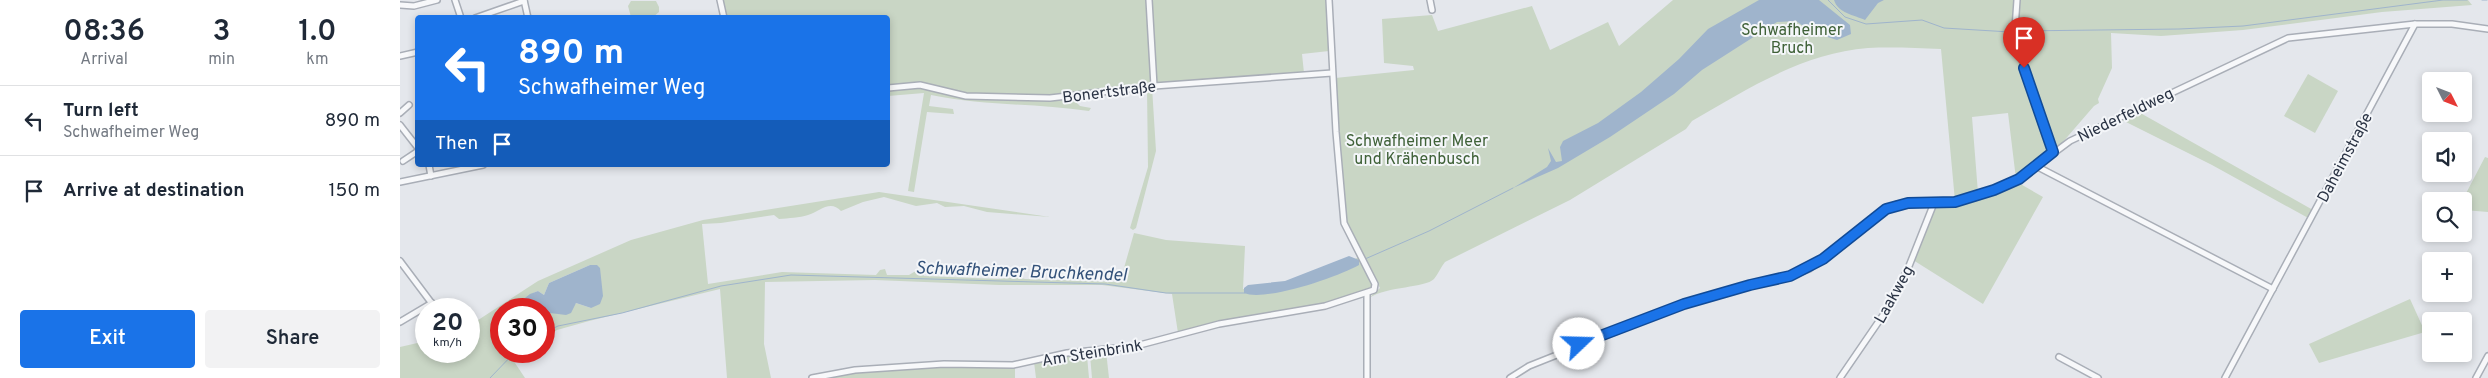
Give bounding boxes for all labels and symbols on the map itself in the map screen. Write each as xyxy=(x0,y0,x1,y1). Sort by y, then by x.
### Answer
pin xyxy=(2003,17,2045,68)
park label: Schwafheimer Bruch xyxy=(1741,21,1843,59)
north arrow xyxy=(2422,72,2472,122)
street label: Bonertstraße xyxy=(1061,77,1157,109)
street label: Niederfeldweg xyxy=(2075,84,2177,148)
street label: Daheimstraße xyxy=(2314,110,2378,206)
park label: Schwafheimer Meer und Krähenbusch xyxy=(1346,132,1488,170)
water label: Schwafheimer Bruchkendel xyxy=(915,257,1129,288)
street label: Laakweg xyxy=(1871,262,1919,327)
speed limit sign: 30 xyxy=(490,298,555,363)
position arrow xyxy=(1552,317,1604,369)
street label: Am Steinbrink xyxy=(1040,336,1144,372)

